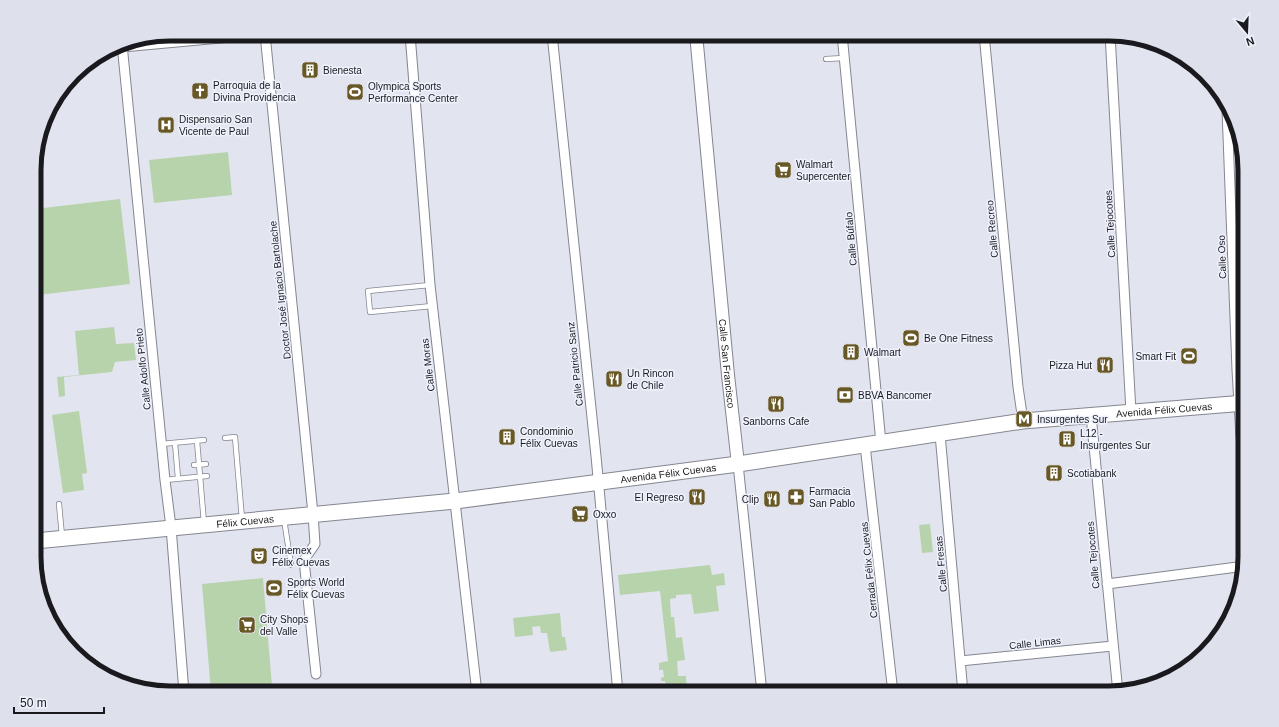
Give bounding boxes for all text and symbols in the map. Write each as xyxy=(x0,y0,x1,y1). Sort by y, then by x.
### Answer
north arrow xyxy=(1227,12,1267,52)
text: N xyxy=(1244,34,1256,48)
building icon: Bienesta xyxy=(300,60,320,80)
place label: Bienesta xyxy=(323,65,362,76)
place label: Parroquia de la Divina Providencia xyxy=(213,80,296,103)
church icon: Parroquia de la Divina Providencia xyxy=(190,81,210,101)
place label: Olympica Sports Performance Center xyxy=(368,81,459,104)
sports icon: Olympica Sports Performance Center xyxy=(345,82,365,102)
place label: Dispensario San Vicente de Paul xyxy=(179,114,252,137)
hospital icon: Dispensario San Vicente de Paul xyxy=(156,115,176,135)
place label: Walmart Supercenter xyxy=(796,159,851,182)
supermarket icon: Walmart Supercenter xyxy=(773,160,793,180)
street label: Calle Tejocotes xyxy=(1103,190,1117,258)
street label: Calle Recreo xyxy=(984,199,1000,258)
street label: Calle Búfalo xyxy=(843,211,859,266)
street label: Doctor José Ignacio Bartolache xyxy=(267,220,293,360)
street label: Calle Oso xyxy=(1216,234,1228,279)
street label: Calle San Francisco xyxy=(717,318,737,409)
street label: Calle Patricio Sanz xyxy=(565,321,585,407)
street label: Calle Adolfo Prieto xyxy=(133,327,153,410)
sports icon: Be One Fitness xyxy=(901,328,921,348)
place label: Be One Fitness xyxy=(924,333,993,344)
street label: Calle Moras xyxy=(419,338,437,392)
building icon: Walmart xyxy=(841,342,861,362)
sports icon: Smart Fit xyxy=(1179,346,1199,366)
place label: Walmart xyxy=(864,347,901,358)
place label: Smart Fit xyxy=(1135,351,1176,362)
restaurant icon: Pizza Hut xyxy=(1095,355,1115,375)
place label: Pizza Hut xyxy=(1049,360,1092,371)
place label: Un Rincon de Chile xyxy=(627,368,674,391)
restaurant icon: Un Rincon de Chile xyxy=(604,369,624,389)
bank icon: BBVA Bancomer xyxy=(835,385,855,405)
place label: BBVA Bancomer xyxy=(858,390,932,401)
restaurant icon: Sanborns Cafe xyxy=(766,394,786,414)
street label: Avenida Félix Cuevas xyxy=(1115,400,1213,419)
metro station icon: Insurgentes Sur xyxy=(1014,409,1034,429)
place label: Insurgentes Sur xyxy=(1037,414,1108,425)
place label: Sanborns Cafe xyxy=(743,416,810,427)
place label: Condominio Félix Cuevas xyxy=(520,426,578,449)
building icon: Condominio Félix Cuevas xyxy=(497,427,517,447)
place label: L12 - Insurgentes Sur xyxy=(1080,428,1151,451)
building icon: L12 - Insurgentes Sur xyxy=(1057,429,1077,449)
street label: Avenida Félix Cuevas xyxy=(620,461,717,485)
building icon: Scotiabank xyxy=(1044,463,1064,483)
place label: Scotiabank xyxy=(1067,468,1117,479)
place label: Farmacia San Pablo xyxy=(809,486,856,509)
restaurant icon: El Regreso xyxy=(687,487,707,507)
pharmacy icon: Farmacia San Pablo xyxy=(786,487,806,507)
restaurant icon: Clip xyxy=(762,489,782,509)
place label: El Regreso xyxy=(635,492,684,503)
place label: Clip xyxy=(742,494,759,505)
supermarket icon: Oxxo xyxy=(570,504,590,524)
place label: Oxxo xyxy=(593,509,617,520)
street label: Félix Cuevas xyxy=(216,513,274,529)
street label: Cerrada Félix Cuevas xyxy=(858,521,880,619)
street label: Calle Tejocotes xyxy=(1085,521,1101,589)
street label: Calle Fresas xyxy=(933,536,949,592)
place label: Cinemex Félix Cuevas xyxy=(272,545,330,568)
theatre icon: Cinemex Félix Cuevas xyxy=(249,546,269,566)
place label: Sports World Félix Cuevas xyxy=(287,577,345,600)
sports icon: Sports World Félix Cuevas xyxy=(264,578,284,598)
place label: City Shops del Valle xyxy=(260,614,308,637)
supermarket icon: City Shops del Valle xyxy=(237,615,257,635)
street label: Calle Limas xyxy=(1008,635,1062,651)
scale bar xyxy=(14,689,104,715)
text: 50 m xyxy=(20,696,47,710)

